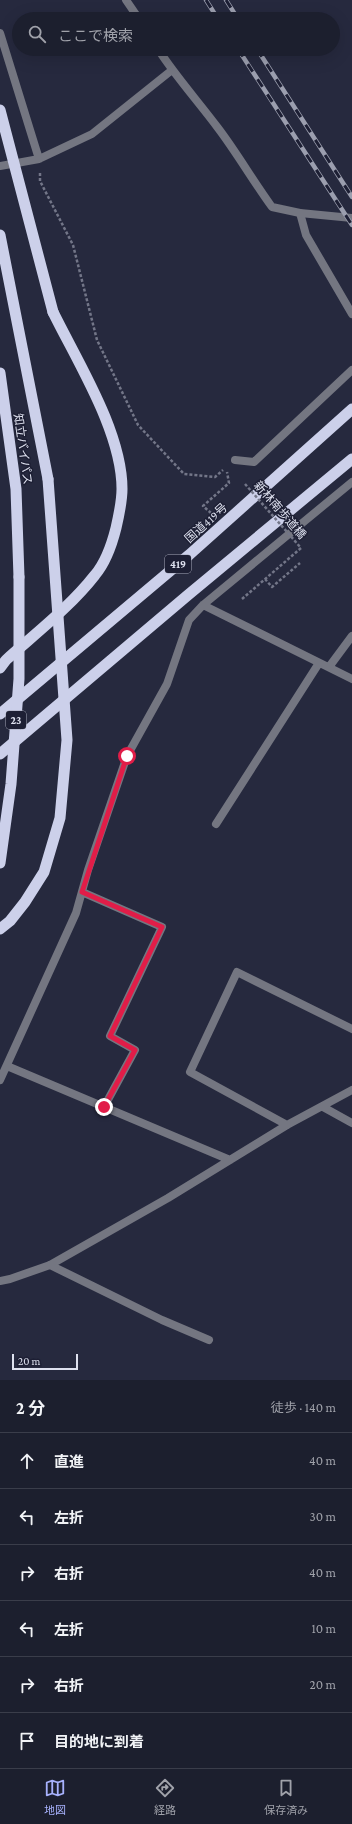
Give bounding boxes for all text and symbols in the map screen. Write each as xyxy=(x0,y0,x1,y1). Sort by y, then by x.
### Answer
search box xyxy=(12,12,340,56)
icon: search xyxy=(26,23,48,45)
text: ここで検索 xyxy=(58,28,133,44)
street label: 知立バイパス xyxy=(11,412,35,486)
street label: 新林南歩道橋 xyxy=(251,478,309,542)
street label: 国道419号 xyxy=(182,500,230,546)
road number: 419 xyxy=(165,555,191,573)
road number: 23 xyxy=(6,711,26,729)
route start xyxy=(118,747,136,765)
route end xyxy=(95,1098,113,1116)
scale bar xyxy=(12,1352,78,1371)
text: 20 m xyxy=(18,1355,40,1367)
text: 2 分 xyxy=(16,1399,45,1418)
text: 徒歩 · 140 m xyxy=(271,1400,336,1415)
icon: ahead xyxy=(16,1450,38,1472)
text: 40 m xyxy=(309,1453,336,1468)
text: 直進 xyxy=(54,1454,84,1470)
icon: left xyxy=(16,1506,38,1528)
text: 30 m xyxy=(310,1509,336,1524)
text: 左折 xyxy=(54,1510,84,1526)
icon: right xyxy=(16,1562,38,1584)
text: 40 m xyxy=(309,1565,336,1580)
text: 右折 xyxy=(54,1566,84,1582)
icon: left xyxy=(16,1618,38,1640)
text: 10 m xyxy=(311,1621,336,1636)
text: 左折 xyxy=(54,1622,84,1638)
icon: right xyxy=(16,1674,38,1696)
text: 20 m xyxy=(310,1677,336,1692)
text: 右折 xyxy=(54,1678,84,1694)
icon: arrive xyxy=(16,1730,38,1752)
text: 目的地に到着 xyxy=(54,1734,144,1750)
tab: 地図 xyxy=(44,1777,66,1817)
tab: 経路 xyxy=(154,1777,176,1817)
tab: 保存済み xyxy=(264,1777,308,1817)

